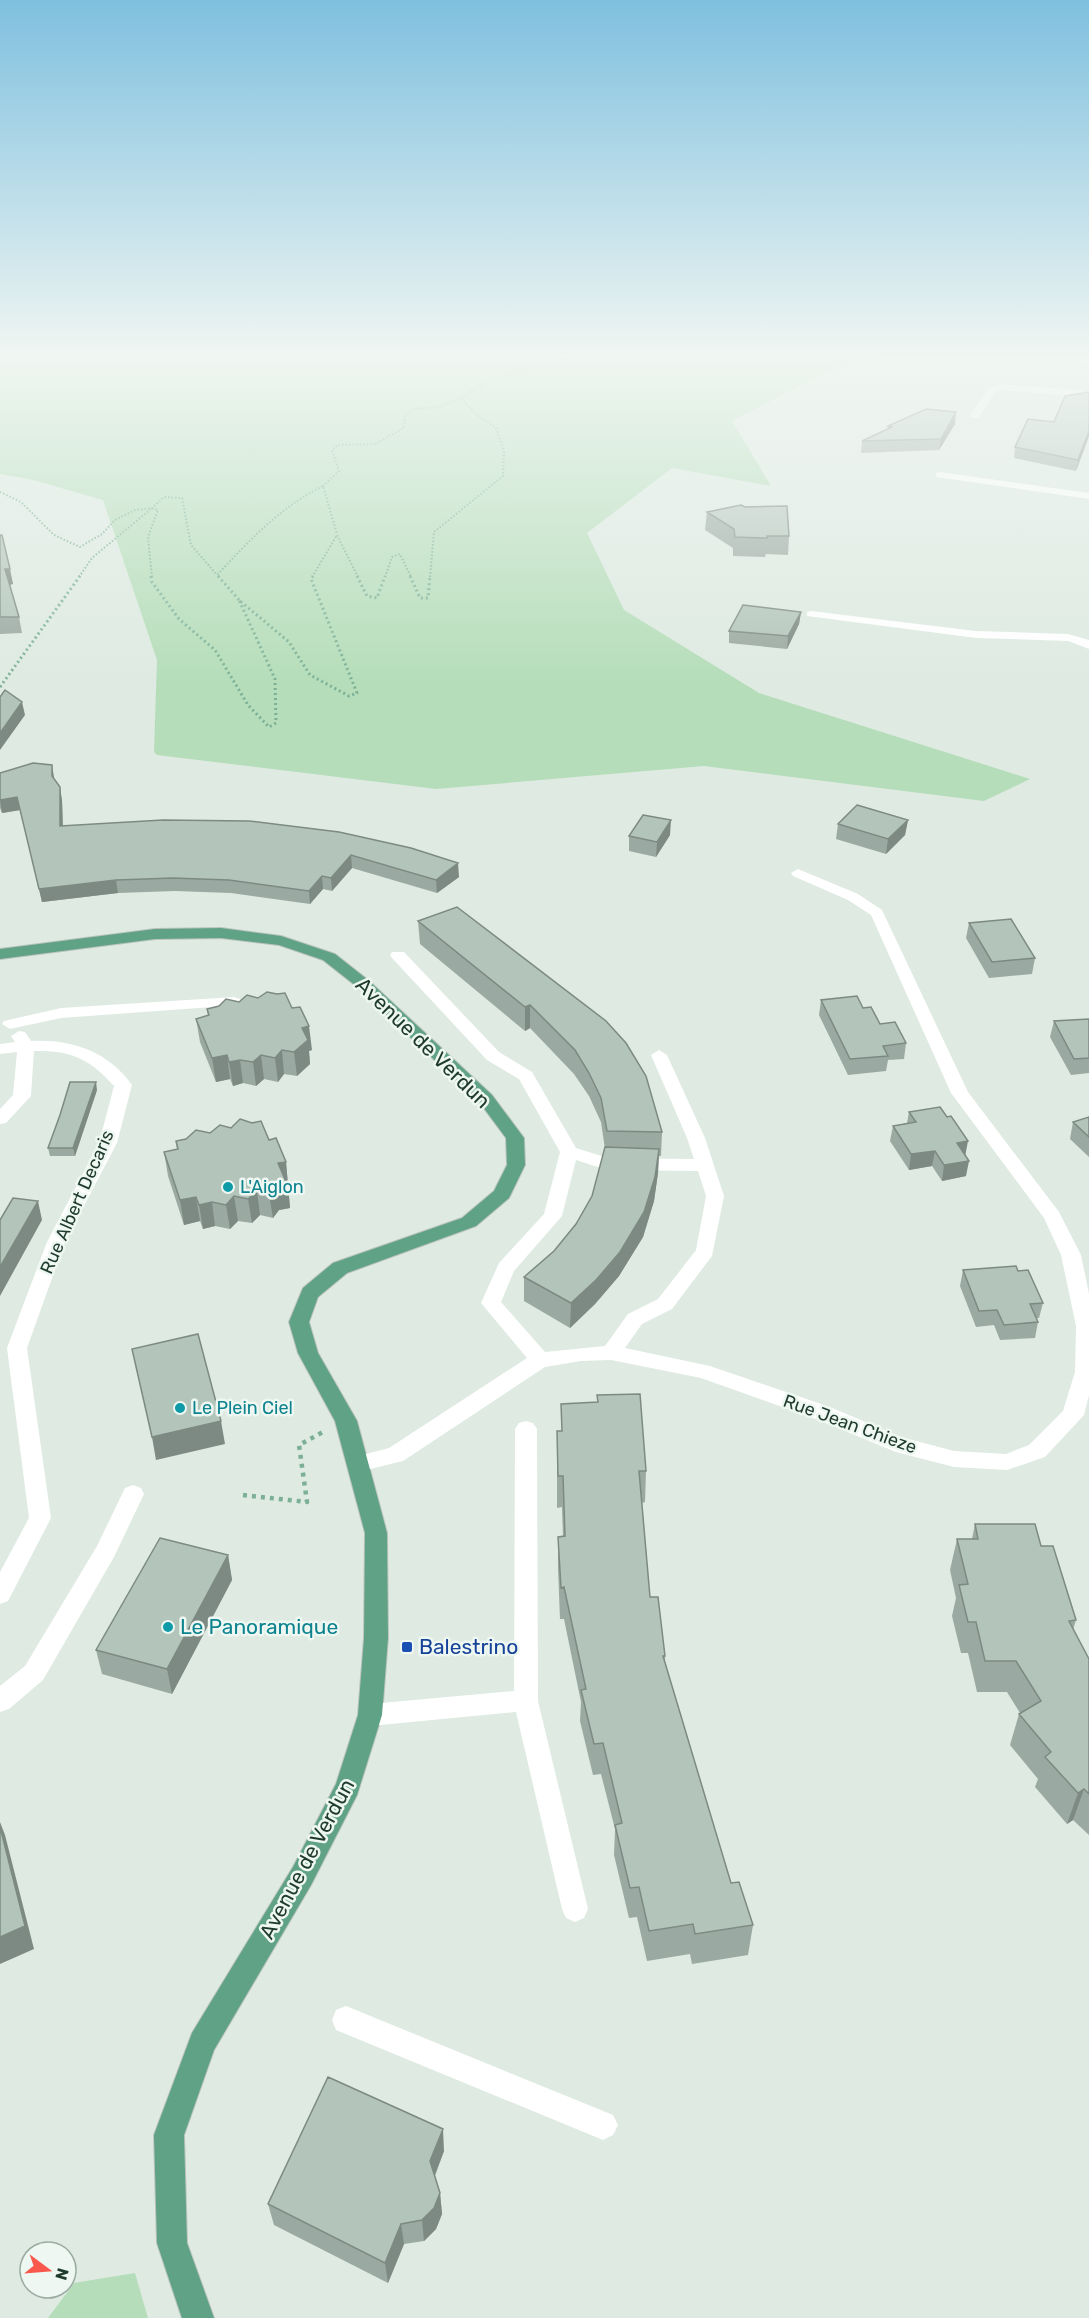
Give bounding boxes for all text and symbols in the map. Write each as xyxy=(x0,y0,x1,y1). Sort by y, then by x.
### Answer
street label: Avenue de Verdun xyxy=(351,972,496,1113)
street label: Rue Albert Decaris xyxy=(35,1127,119,1277)
place label: L'Aiglon xyxy=(240,1176,304,1198)
marker: L'Aiglon xyxy=(221,1180,235,1194)
street label: Rue Jean Chieze xyxy=(780,1390,920,1458)
place label: Le Plein Ciel xyxy=(192,1397,293,1419)
marker: Le Plein Ciel xyxy=(173,1401,187,1415)
place label: Le Panoramique xyxy=(180,1614,338,1639)
marker: Le Panoramique xyxy=(161,1620,175,1634)
place label: Balestrino xyxy=(419,1634,518,1659)
marker: Balestrino xyxy=(400,1640,414,1654)
street label: Avenue de Verdun xyxy=(254,1775,359,1943)
north arrow xyxy=(18,2240,78,2300)
text: N xyxy=(51,2266,73,2282)

